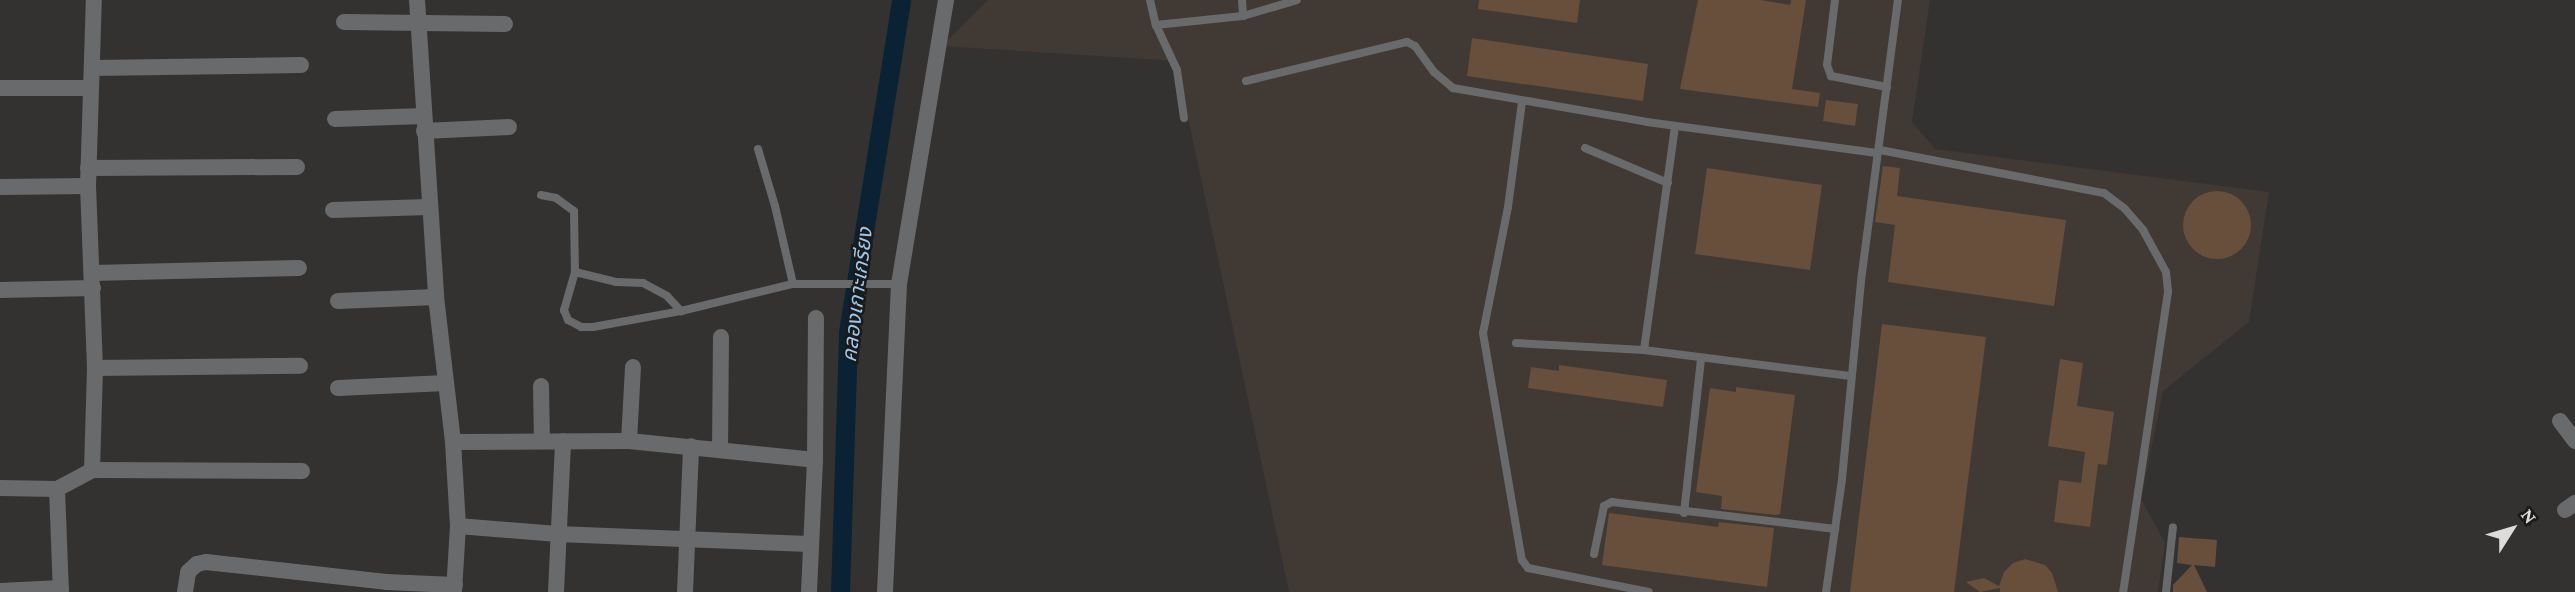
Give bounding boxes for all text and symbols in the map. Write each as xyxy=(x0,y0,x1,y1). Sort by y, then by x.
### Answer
water label: คลองเกาะเกรียง xyxy=(836,226,878,364)
north arrow xyxy=(2477,494,2547,564)
text: N xyxy=(2517,505,2541,528)

